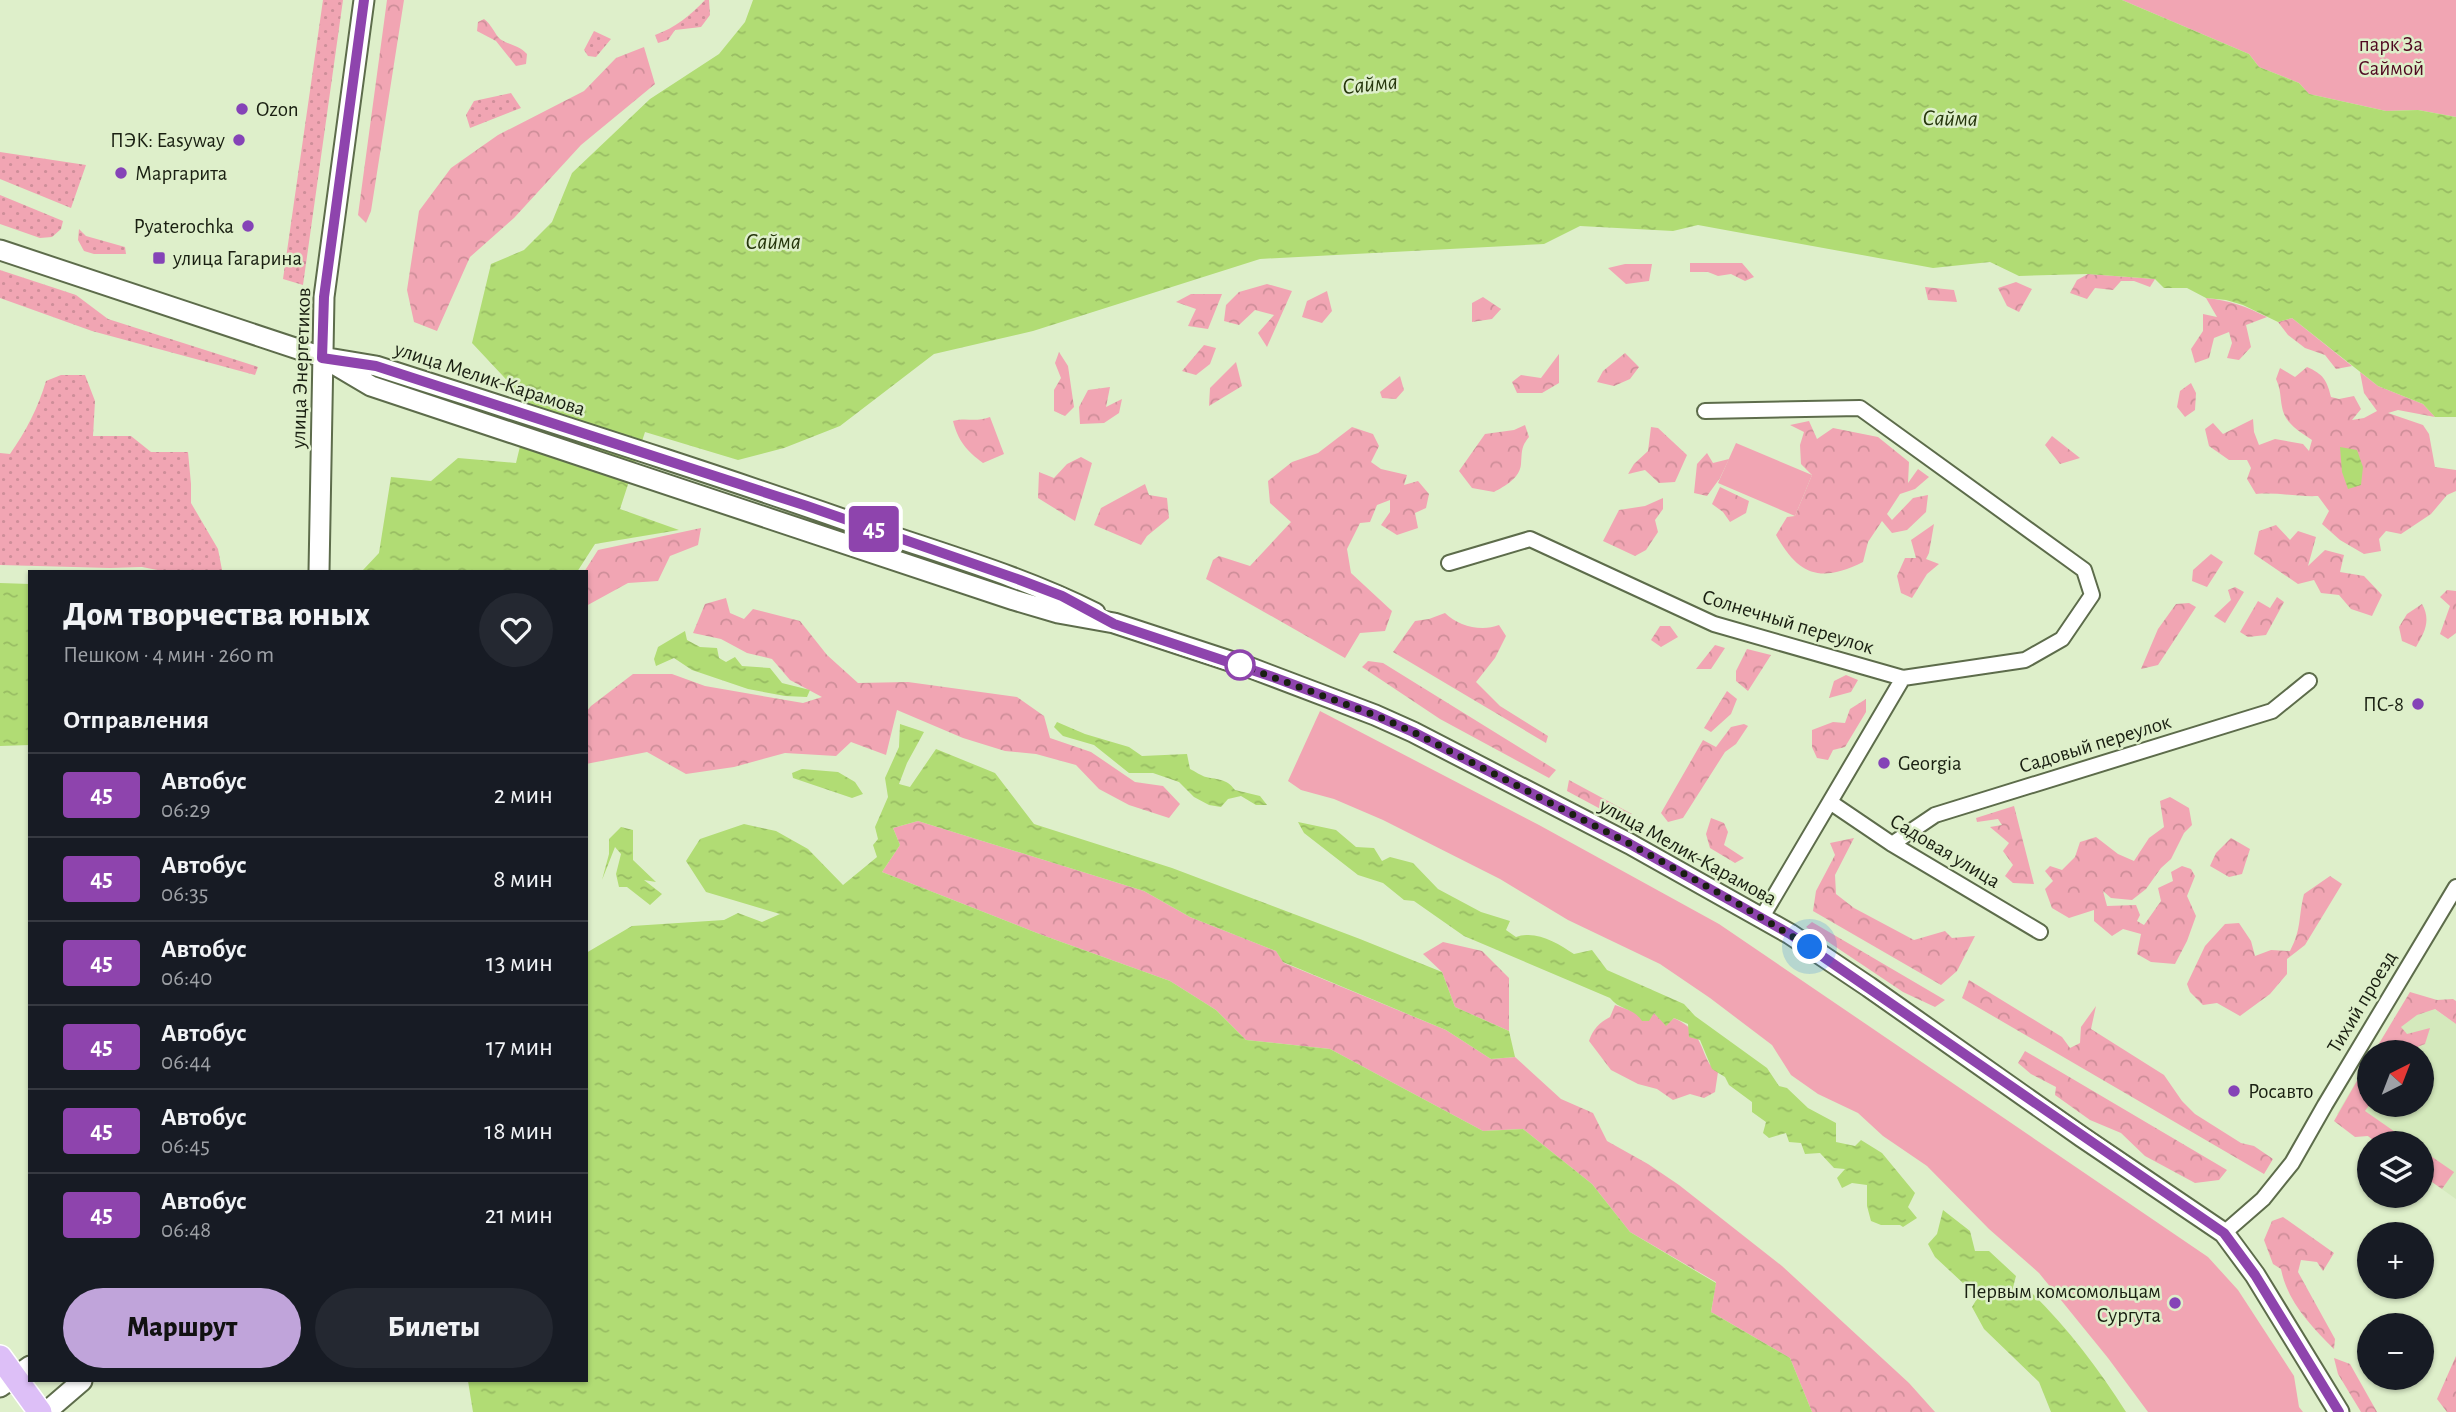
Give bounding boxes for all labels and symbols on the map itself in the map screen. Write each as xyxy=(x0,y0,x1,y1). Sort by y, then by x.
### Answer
park label: парк За Саймой xyxy=(2358,34,2424,79)
water label: Сайма xyxy=(1341,71,1399,99)
place label: Ozon xyxy=(256,99,299,120)
marker: Ozon xyxy=(234,101,250,117)
water label: Сайма xyxy=(1922,107,1978,131)
place label: ПЭК: Easyway xyxy=(110,130,225,151)
marker: ПЭК: Easyway xyxy=(231,132,247,148)
place label: Маргарита xyxy=(135,163,228,184)
marker: Маргарита xyxy=(113,165,129,181)
place label: Pyaterochka xyxy=(134,216,234,237)
marker: Pyaterochka xyxy=(240,218,256,234)
water label: Сайма xyxy=(745,231,801,254)
place label: улица Гагарина xyxy=(172,248,303,269)
marker: улица Гагарина xyxy=(151,250,167,266)
street label: улица Энергетиков xyxy=(288,287,314,450)
street label: улица Мелик-Карамова xyxy=(391,338,588,420)
line badge: 45 xyxy=(842,506,906,552)
street label: Солнечный переулок xyxy=(1700,586,1877,658)
unlabelled marker xyxy=(1225,650,1255,680)
place label: ПС-8 xyxy=(2363,694,2404,715)
marker: ПС-8 xyxy=(2410,696,2426,712)
street label: Садовый переулок xyxy=(2017,711,2174,777)
place label: Georgia xyxy=(1898,753,1962,774)
marker: Georgia xyxy=(1876,755,1892,771)
street label: улица Мелик-Карамова xyxy=(1595,794,1781,910)
street label: Садовая улица xyxy=(1886,810,2004,892)
your location xyxy=(1792,929,1827,964)
street label: Тихий проезд xyxy=(2323,947,2401,1057)
north arrow xyxy=(2357,1040,2434,1116)
place label: Росавто xyxy=(2248,1081,2313,1102)
marker: Росавто xyxy=(2226,1083,2242,1099)
place label: Первым комсомольцам Сургута xyxy=(1963,1281,2161,1326)
marker: Первым комсомольцам Сургута xyxy=(2167,1295,2183,1311)

